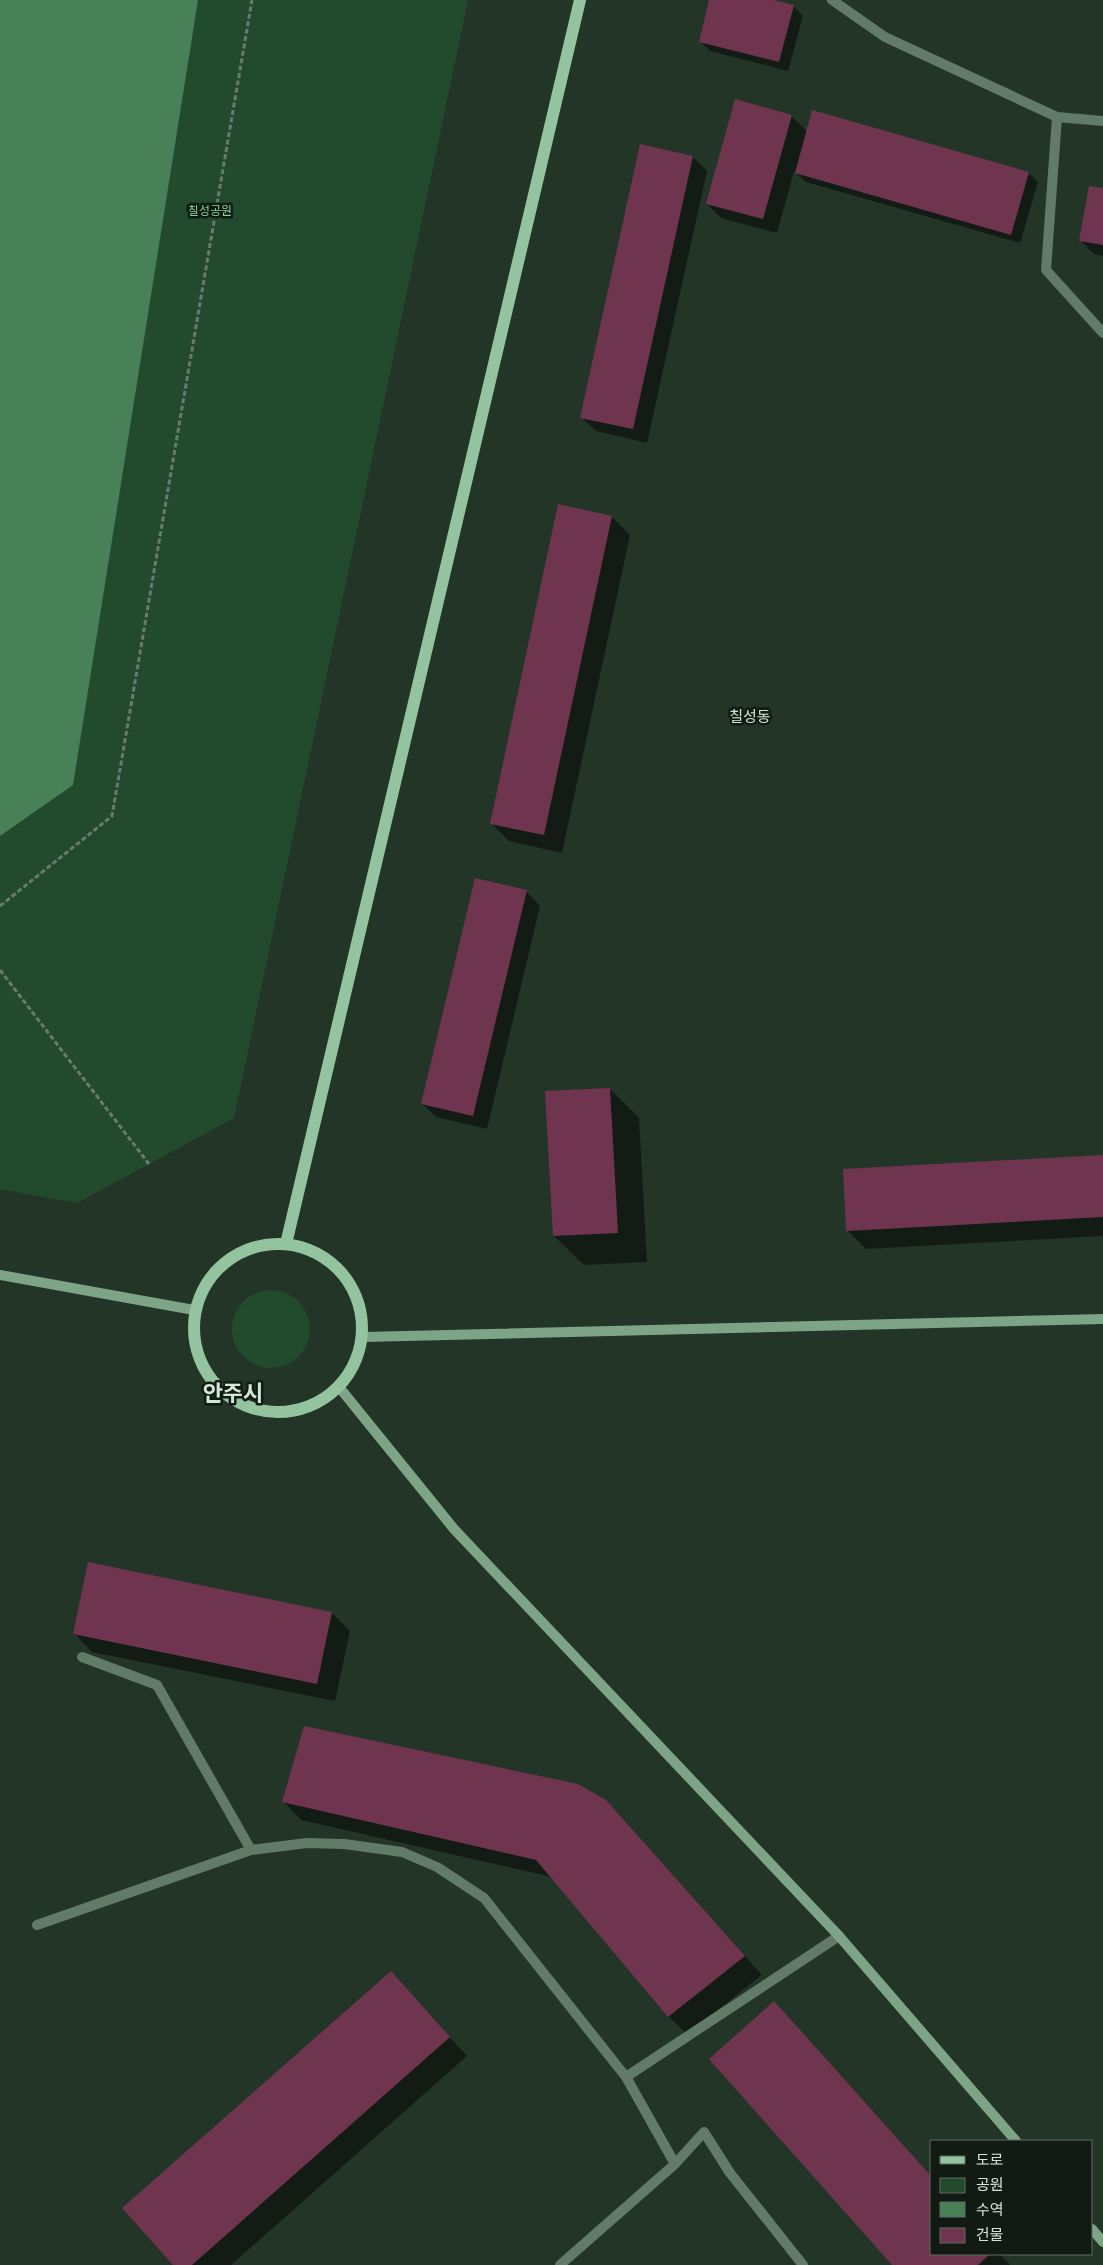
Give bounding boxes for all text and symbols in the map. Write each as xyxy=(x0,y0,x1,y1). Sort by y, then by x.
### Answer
park label: 칠성공원 xyxy=(188,201,232,220)
district label: 칠성동 xyxy=(729,705,771,728)
district label: 안주시 xyxy=(203,1376,263,1410)
legend xyxy=(930,2140,1093,2255)
text: 도로 xyxy=(976,2148,1004,2171)
text: 공원 xyxy=(976,2173,1004,2196)
text: 수역 xyxy=(976,2198,1004,2221)
text: 건물 xyxy=(976,2223,1004,2246)

